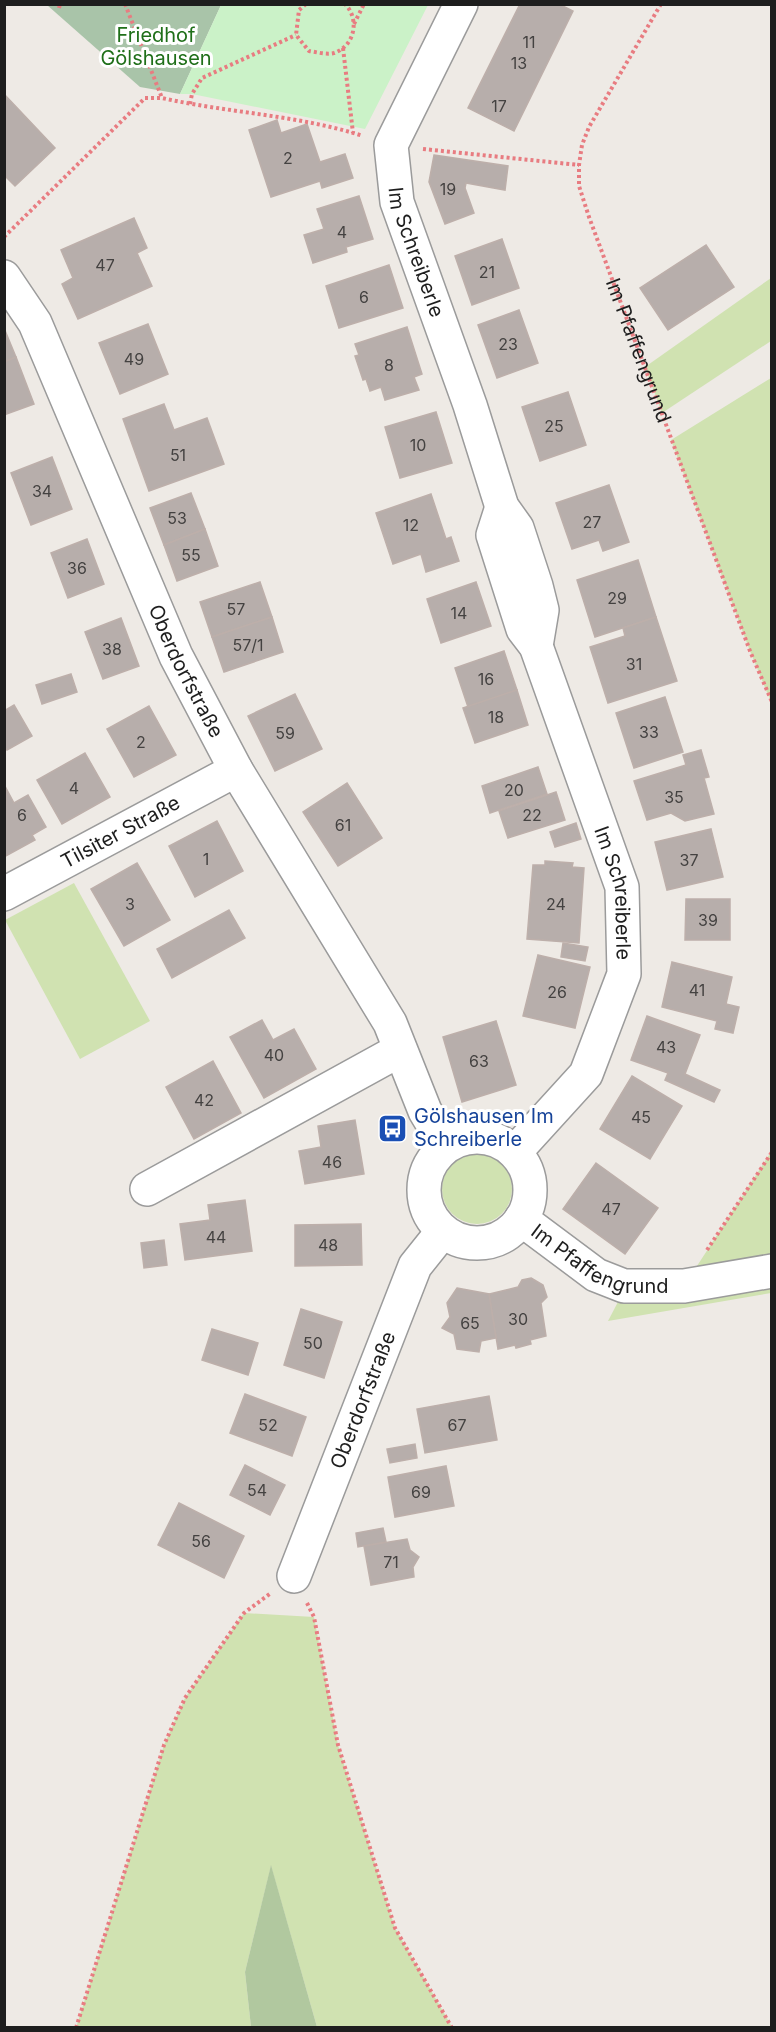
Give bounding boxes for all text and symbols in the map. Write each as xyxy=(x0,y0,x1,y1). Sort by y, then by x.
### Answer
park label: Friedhof Gölshausen xyxy=(100,23,212,70)
house number: 11 xyxy=(522,32,536,52)
house number: 13 xyxy=(511,53,527,73)
house number: 17 xyxy=(491,96,507,116)
house number: 2 xyxy=(283,148,293,168)
house number: 19 xyxy=(440,179,456,199)
street label: Im Schreiberle xyxy=(383,186,449,320)
house number: 4 xyxy=(337,222,347,242)
house number: 47 xyxy=(95,255,115,275)
house number: 21 xyxy=(479,262,495,282)
street label: Im Pfaffengrund xyxy=(601,275,676,426)
house number: 6 xyxy=(359,287,369,307)
house number: 23 xyxy=(498,334,518,354)
house number: 49 xyxy=(124,349,144,369)
house number: 8 xyxy=(384,355,394,375)
house number: 25 xyxy=(544,416,564,436)
house number: 10 xyxy=(410,435,426,455)
house number: 51 xyxy=(170,445,186,465)
house number: 34 xyxy=(32,481,52,501)
house number: 53 xyxy=(167,508,187,528)
house number: 27 xyxy=(583,512,601,532)
house number: 12 xyxy=(403,515,419,535)
house number: 55 xyxy=(181,545,201,565)
house number: 36 xyxy=(67,558,87,578)
house number: 29 xyxy=(607,588,627,608)
house number: 57 xyxy=(227,599,245,619)
street label: Oberdorfstraße xyxy=(144,601,229,742)
house number: 14 xyxy=(451,603,467,623)
house number: 57/1 xyxy=(232,635,264,655)
house number: 38 xyxy=(102,639,122,659)
house number: 31 xyxy=(626,654,642,674)
house number: 16 xyxy=(478,669,494,689)
house number: 18 xyxy=(488,707,504,727)
house number: 33 xyxy=(639,722,659,742)
house number: 59 xyxy=(275,723,295,743)
house number: 2 xyxy=(136,732,146,752)
house number: 4 xyxy=(69,778,79,798)
house number: 20 xyxy=(504,780,524,800)
house number: 35 xyxy=(664,787,684,807)
street label: Tilsiter Straße xyxy=(57,790,184,873)
house number: 6 xyxy=(17,805,27,825)
house number: 22 xyxy=(522,805,542,825)
house number: 61 xyxy=(335,815,351,835)
street label: Im Schreiberle xyxy=(589,823,636,960)
house number: 1 xyxy=(203,849,209,869)
house number: 37 xyxy=(680,850,698,870)
house number: 3 xyxy=(125,894,135,914)
house number: 24 xyxy=(546,894,566,914)
house number: 39 xyxy=(698,910,718,930)
house number: 41 xyxy=(689,980,705,1000)
house number: 26 xyxy=(547,982,567,1002)
house number: 43 xyxy=(656,1037,676,1057)
house number: 40 xyxy=(264,1045,284,1065)
house number: 63 xyxy=(469,1051,489,1071)
house number: 42 xyxy=(194,1090,214,1110)
place label: Gölshausen Im Schreiberle xyxy=(414,1104,554,1151)
house number: 45 xyxy=(631,1107,651,1127)
bus stop icon: Gölshausen Im Schreiberle xyxy=(377,1112,409,1144)
house number: 46 xyxy=(322,1152,342,1172)
house number: 47 xyxy=(601,1199,621,1219)
street label: Im Pfaffengrund xyxy=(527,1219,668,1298)
house number: 44 xyxy=(206,1227,226,1247)
house number: 48 xyxy=(318,1235,338,1255)
house number: 30 xyxy=(508,1309,528,1329)
house number: 65 xyxy=(460,1313,480,1333)
street label: Oberdorfstraße xyxy=(325,1328,400,1472)
house number: 50 xyxy=(303,1333,323,1353)
house number: 52 xyxy=(258,1415,278,1435)
house number: 67 xyxy=(448,1415,466,1435)
house number: 54 xyxy=(247,1480,267,1500)
house number: 69 xyxy=(411,1482,431,1502)
house number: 56 xyxy=(191,1531,211,1551)
house number: 71 xyxy=(383,1552,399,1572)

